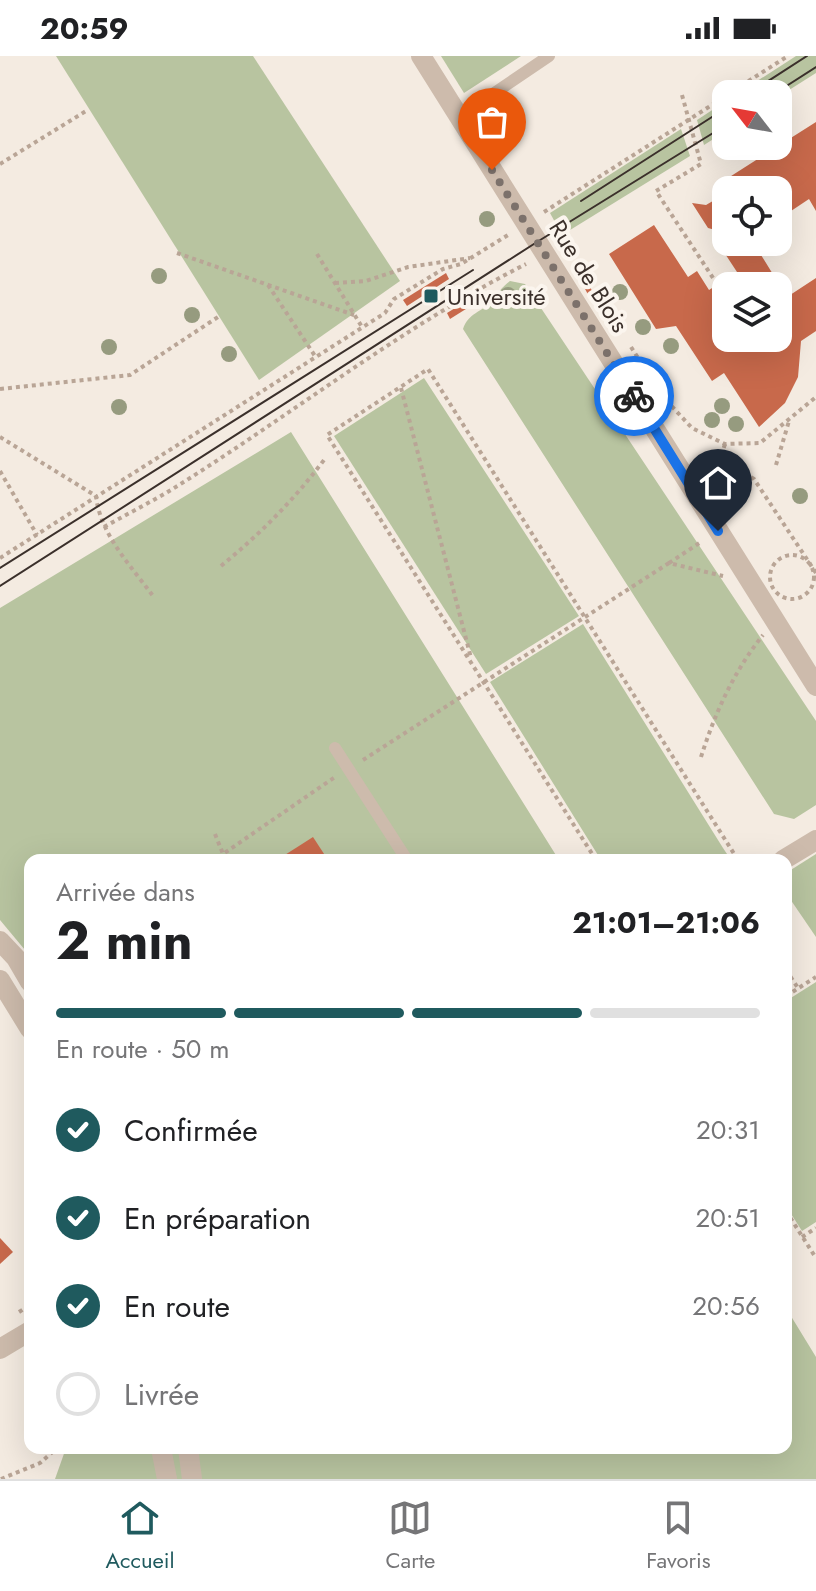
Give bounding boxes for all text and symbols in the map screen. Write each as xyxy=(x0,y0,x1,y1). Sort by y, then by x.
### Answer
text: 20:59 xyxy=(40,7,129,50)
north arrow xyxy=(712,80,792,160)
map controls xyxy=(712,80,792,352)
pin xyxy=(458,88,526,170)
icon: bag xyxy=(470,100,514,144)
button: locate xyxy=(712,176,792,256)
street label: Rue de Blois xyxy=(541,213,637,339)
button: layers xyxy=(712,272,792,352)
place label: Université xyxy=(447,279,546,314)
marker: Université xyxy=(422,287,440,305)
courier xyxy=(594,356,674,436)
icon: bike xyxy=(612,374,656,418)
pin xyxy=(684,449,752,531)
icon: home xyxy=(696,461,740,505)
text: Arrivée dans xyxy=(56,873,195,911)
text: 21:01–21:06 xyxy=(572,901,760,944)
text: 2 min xyxy=(56,903,193,979)
text: En route · 50 m xyxy=(56,1030,230,1068)
icon: check xyxy=(56,1108,100,1152)
text: Confirmée xyxy=(124,1109,258,1152)
text: 20:31 xyxy=(696,1111,760,1149)
icon: check xyxy=(56,1196,100,1240)
text: En préparation xyxy=(124,1197,311,1240)
text: 20:51 xyxy=(695,1199,760,1237)
icon: check xyxy=(56,1284,100,1328)
text: En route xyxy=(124,1285,230,1328)
text: 20:56 xyxy=(692,1287,760,1325)
text: Livrée xyxy=(124,1373,199,1416)
tab: Accueil xyxy=(105,1496,175,1576)
tab: Carte xyxy=(386,1496,435,1576)
tab: Favoris xyxy=(646,1496,711,1576)

